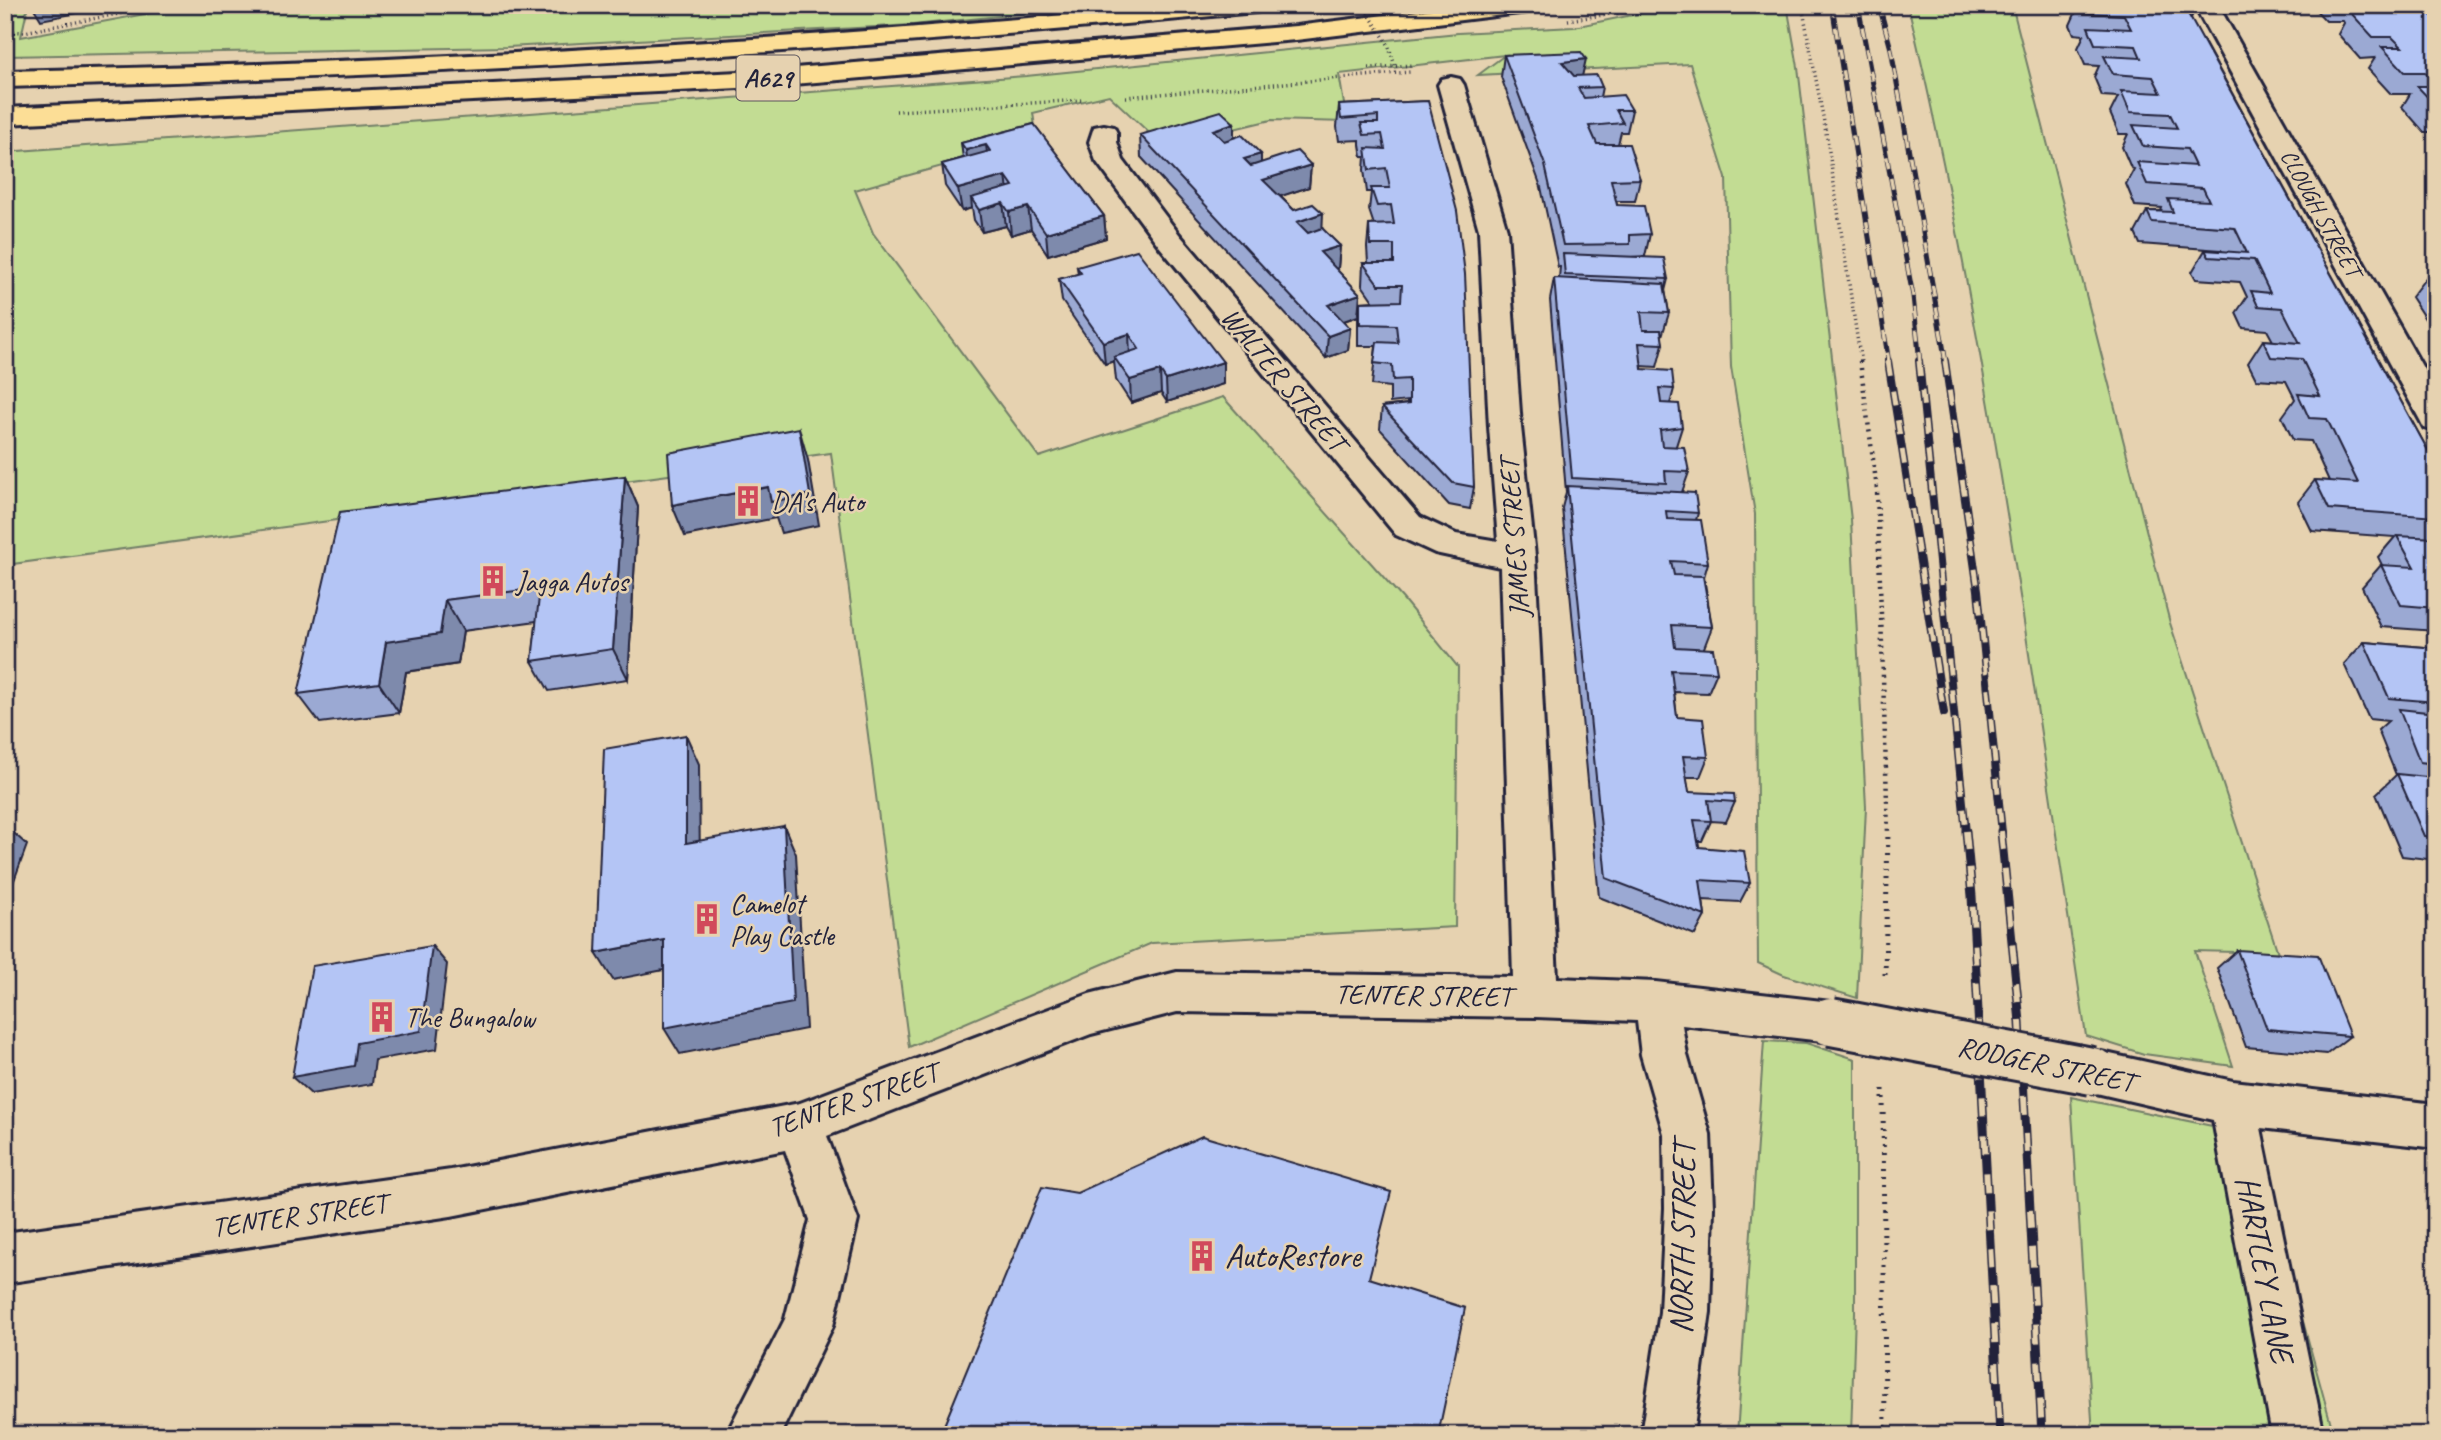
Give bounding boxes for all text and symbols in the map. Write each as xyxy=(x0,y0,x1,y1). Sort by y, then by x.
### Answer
road number: A629 xyxy=(736,55,800,100)
street label: CLOUGH STREET xyxy=(2274,144,2370,286)
street label: WALTER STREET xyxy=(1214,300,1359,463)
street label: JAMES STREET xyxy=(1491,451,1537,621)
building icon: DA's Auto xyxy=(731,484,765,518)
place label: DA's Auto xyxy=(771,484,867,519)
building icon: Jagga Autos xyxy=(476,564,510,598)
place label: Jagga Autos xyxy=(514,564,630,599)
place label: Camelot Play Castle xyxy=(730,886,836,953)
building icon: Camelot Play Castle xyxy=(690,902,724,936)
street label: TENTER STREET xyxy=(1335,976,1518,1014)
building icon: The Bungalow xyxy=(365,1000,399,1034)
place label: The Bungalow xyxy=(405,1000,538,1035)
street label: RODGER STREET xyxy=(1955,1028,2144,1101)
street label: TENTER STREET xyxy=(764,1052,949,1145)
street label: NORTH STREET xyxy=(1659,1134,1705,1334)
street label: HARTLEY LANE xyxy=(2226,1172,2305,1370)
street label: TENTER STREET xyxy=(209,1184,396,1245)
place label: AutoRestore xyxy=(1225,1235,1363,1277)
building icon: AutoRestore xyxy=(1185,1239,1219,1273)

